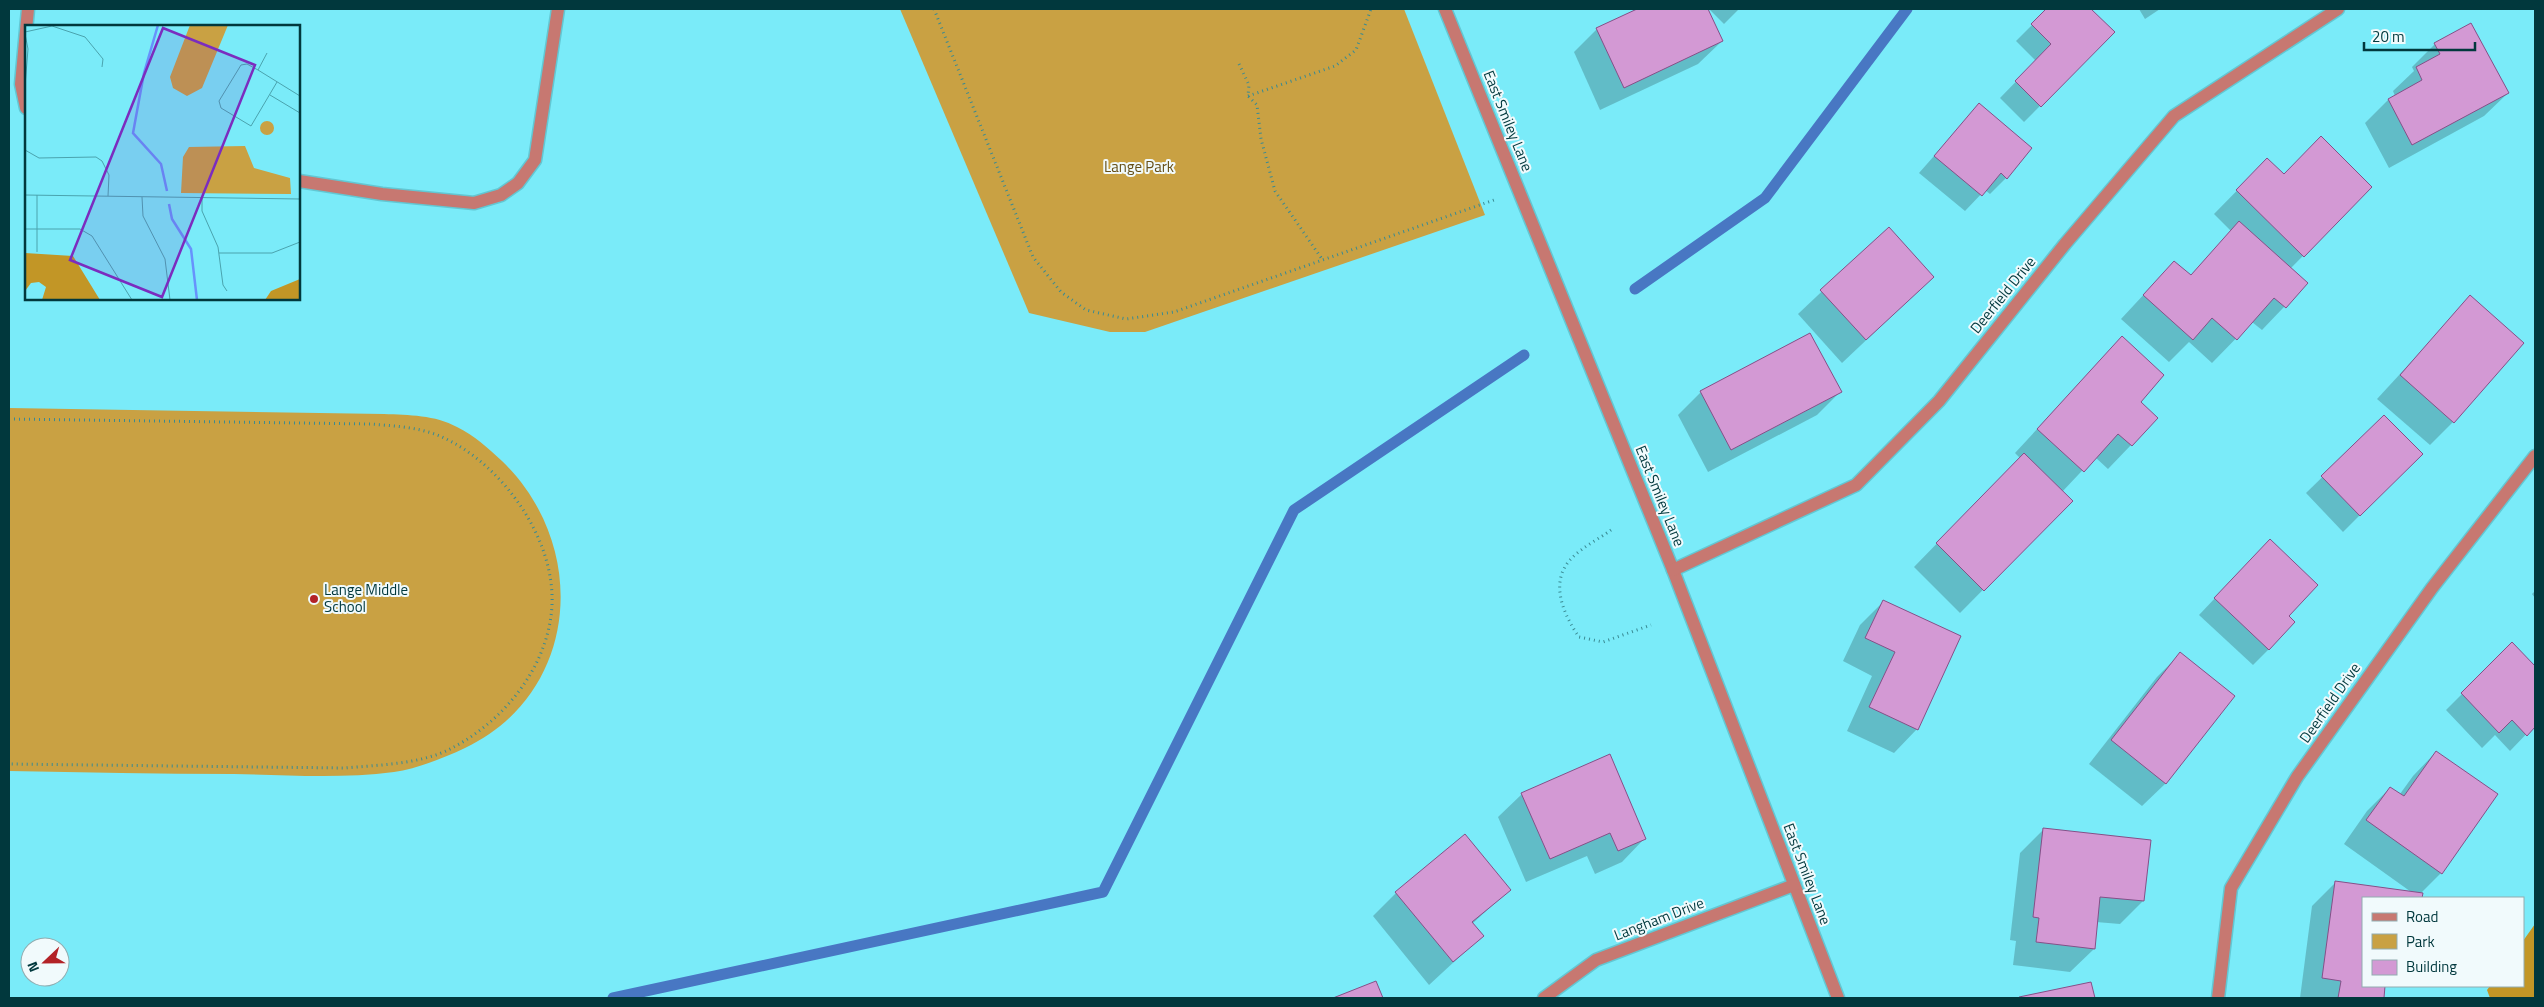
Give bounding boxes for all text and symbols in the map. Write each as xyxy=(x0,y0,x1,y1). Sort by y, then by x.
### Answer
scale bar xyxy=(2364,20,2475,52)
inset map xyxy=(25,25,300,300)
text: 20 m xyxy=(2372,25,2405,48)
street label: East Smiley Lane xyxy=(1478,67,1539,175)
park label: Lange Park xyxy=(1104,155,1174,178)
street label: Deerfield Drive xyxy=(1964,251,2041,338)
street label: East Smiley Lane xyxy=(1630,442,1691,550)
place label: Lange Middle School xyxy=(324,578,408,618)
marker: Lange Middle School xyxy=(308,593,320,605)
street label: Deerfield Drive xyxy=(2293,658,2366,748)
street label: East Smiley Lane xyxy=(1778,820,1837,928)
street label: Langham Drive xyxy=(1611,891,1707,946)
legend xyxy=(2362,897,2524,987)
text: Road xyxy=(2406,905,2438,928)
text: Park xyxy=(2406,930,2435,953)
north arrow xyxy=(20,937,70,987)
text: Building xyxy=(2406,955,2457,978)
text: N xyxy=(21,959,44,975)

